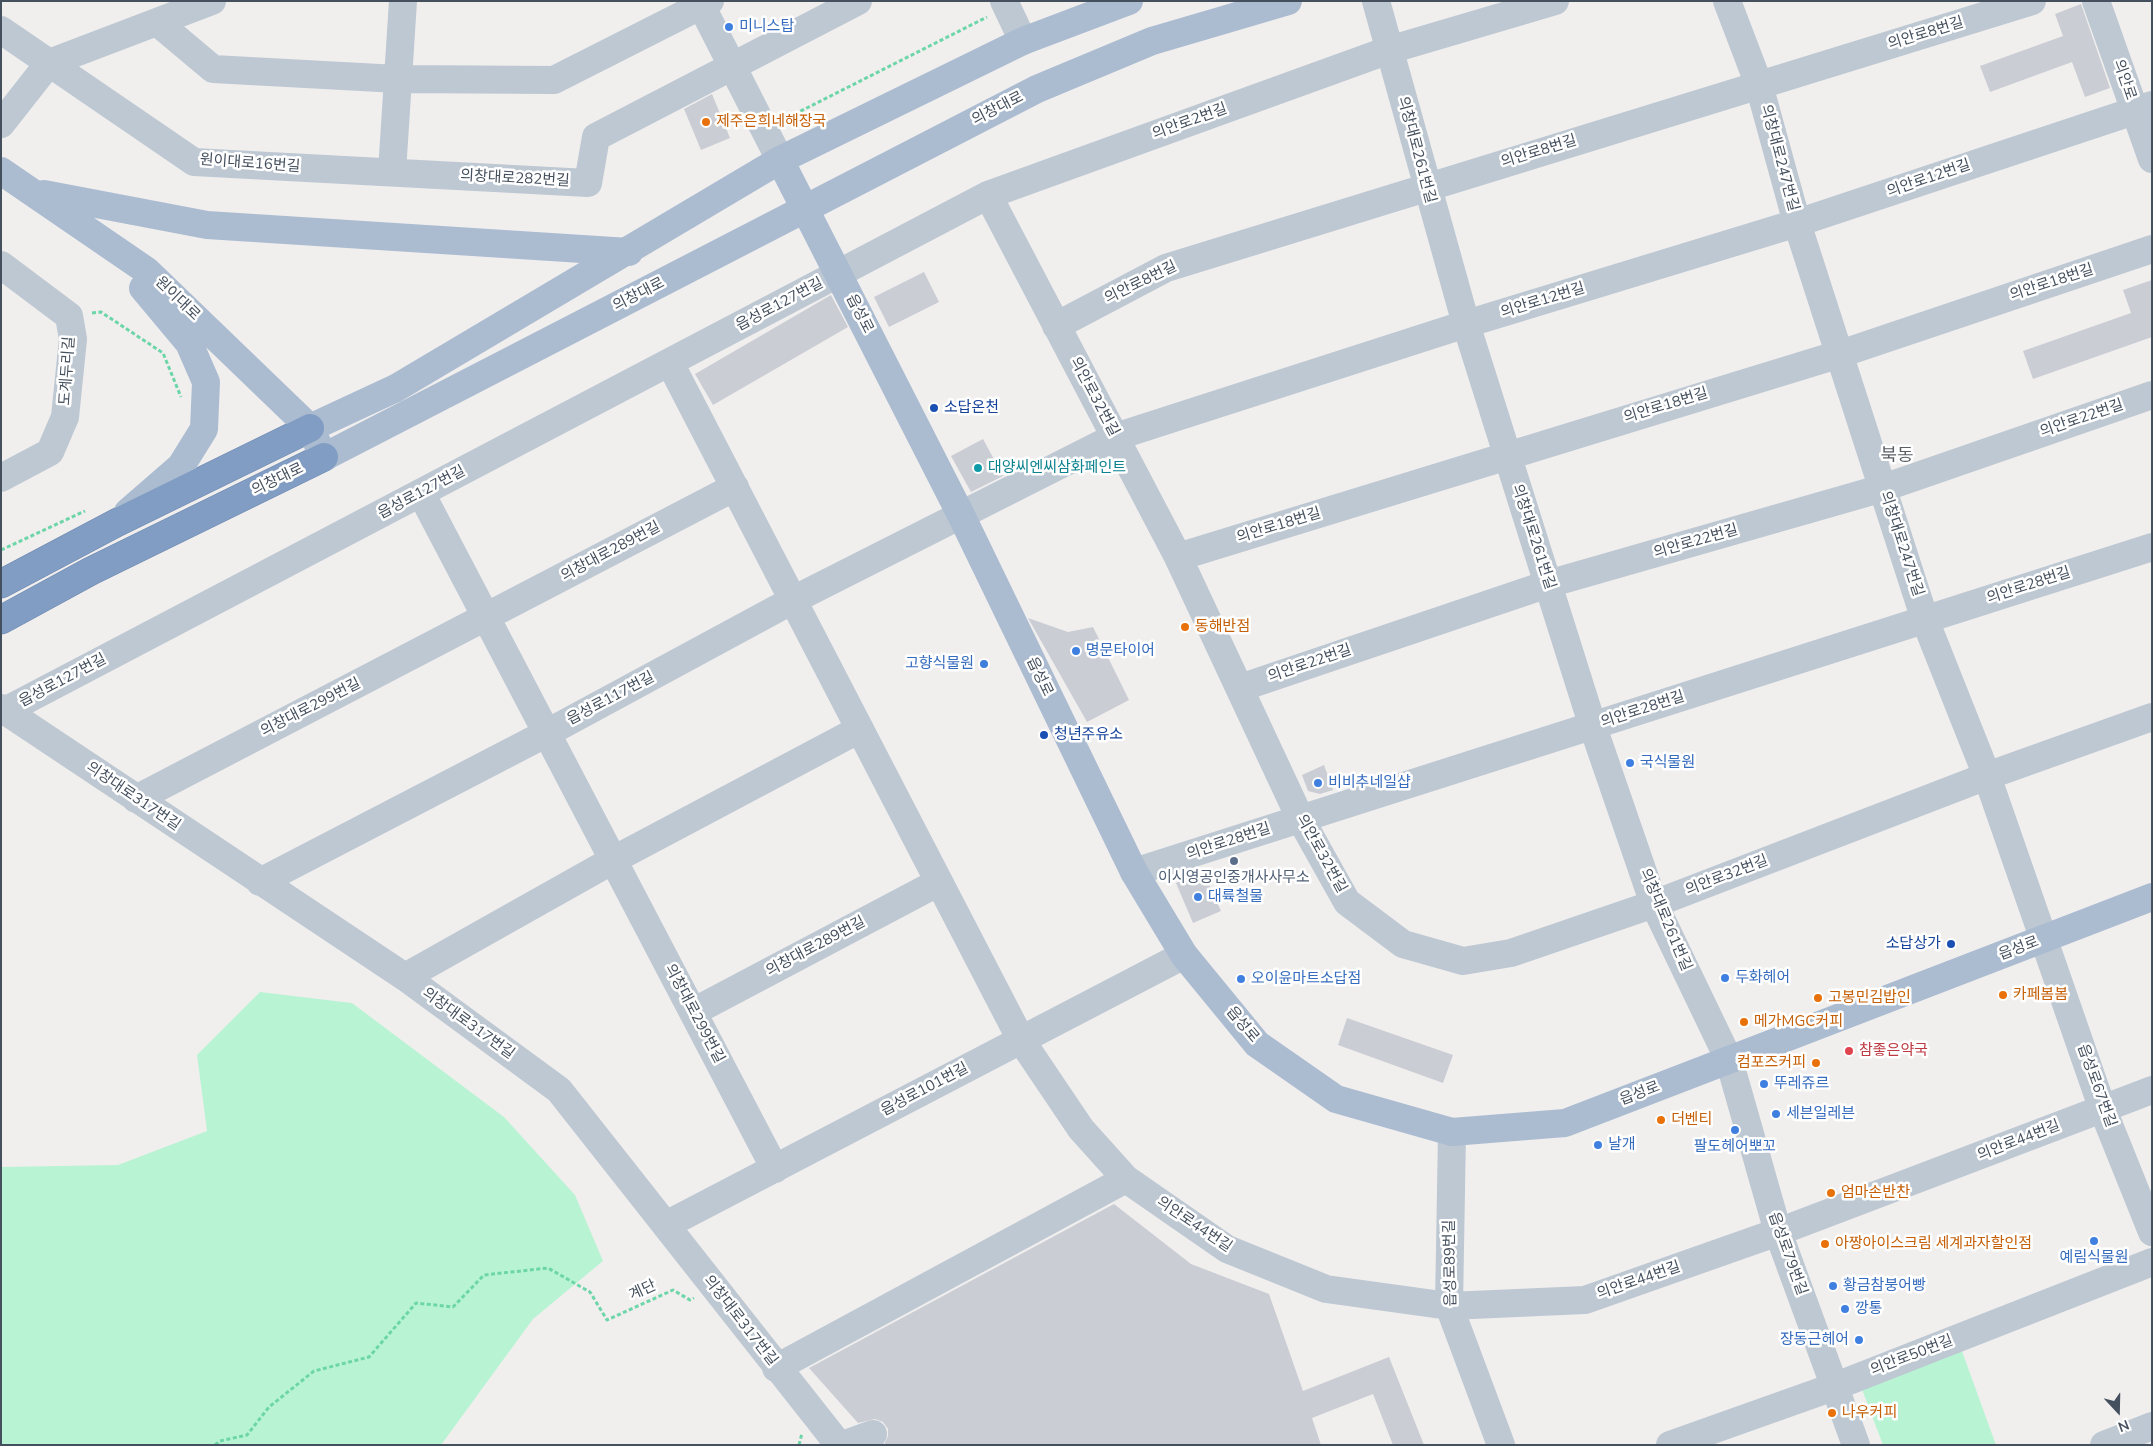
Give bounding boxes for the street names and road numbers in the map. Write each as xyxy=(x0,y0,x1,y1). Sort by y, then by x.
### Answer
street label: 의안로8번길 xyxy=(1886,14,1966,54)
street label: 의안로 xyxy=(2109,57,2139,103)
street label: 의창대로 xyxy=(969,88,1027,130)
street label: 의창대로261번길 xyxy=(1393,95,1439,205)
street label: 의안로2번길 xyxy=(1150,100,1230,144)
street label: 의창대로247번길 xyxy=(1756,103,1802,213)
street label: 의안로8번길 xyxy=(1499,132,1579,172)
street label: 원이대로16번길 xyxy=(199,152,301,176)
street label: 의안로12번길 xyxy=(1885,156,1973,202)
street label: 의창대로282번길 xyxy=(460,167,570,191)
street label: 의안로8번길 xyxy=(1102,258,1180,308)
street label: 의안로18번길 xyxy=(2008,261,2096,305)
street label: 원이대로 xyxy=(151,273,203,325)
street label: 의창대로 xyxy=(610,274,668,316)
street label: 읍성로127번길 xyxy=(733,275,827,335)
street label: 의안로12번길 xyxy=(1499,280,1587,322)
street label: 읍성로 xyxy=(842,291,876,337)
street label: 도계두리길 xyxy=(57,336,79,406)
street label: 의안로32번길 xyxy=(1066,354,1122,440)
street label: 의안로18번길 xyxy=(1622,385,1710,427)
street label: 의안로22번길 xyxy=(2038,396,2126,442)
street label: 의창대로 xyxy=(249,460,307,500)
street label: 읍성로127번길 xyxy=(375,463,469,523)
street label: 의창대로261번길 xyxy=(1507,482,1559,592)
street label: 의창대로247번길 xyxy=(1875,489,1927,599)
street label: 의안로18번길 xyxy=(1235,505,1323,547)
street label: 의창대로289번길 xyxy=(558,518,664,586)
street label: 의안로22번길 xyxy=(1652,521,1740,563)
street label: 의안로28번길 xyxy=(1985,564,2073,608)
street label: 의안로22번길 xyxy=(1266,641,1354,687)
street label: 읍성로127번길 xyxy=(16,651,110,711)
street label: 읍성로 xyxy=(1022,654,1056,700)
street label: 읍성로117번길 xyxy=(564,669,658,729)
street label: 의창대로299번길 xyxy=(258,675,364,741)
street label: 의안로28번길 xyxy=(1599,688,1687,732)
street label: 의창대로317번길 xyxy=(82,759,184,835)
street label: 의안로32번길 xyxy=(1292,812,1350,896)
street label: 의안로28번길 xyxy=(1185,820,1273,864)
street label: 의안로32번길 xyxy=(1683,852,1771,900)
street label: 의창대로261번길 xyxy=(1635,866,1695,974)
street label: 의창대로289번길 xyxy=(763,913,869,981)
street label: 읍성로 xyxy=(1996,933,2042,965)
street label: 의창대로299번길 xyxy=(660,961,728,1067)
street label: 의창대로317번길 xyxy=(418,984,518,1064)
street label: 읍성로 xyxy=(1222,1003,1262,1047)
street label: 읍성로67번길 xyxy=(2073,1042,2119,1130)
street label: 읍성로101번길 xyxy=(878,1060,972,1120)
street label: 읍성로 xyxy=(1617,1078,1663,1110)
street label: 의안로44번길 xyxy=(1975,1117,2063,1165)
street label: 의안로44번길 xyxy=(1153,1193,1235,1257)
street label: 읍성로79번길 xyxy=(1764,1210,1810,1298)
street label: 읍성로89번길 xyxy=(1441,1219,1461,1307)
street label: 의안로44번길 xyxy=(1595,1258,1683,1304)
street label: 의창대로317번길 xyxy=(699,1272,781,1370)
street label: 계단 xyxy=(627,1277,659,1305)
street label: 의안로50번길 xyxy=(1868,1332,1956,1380)

